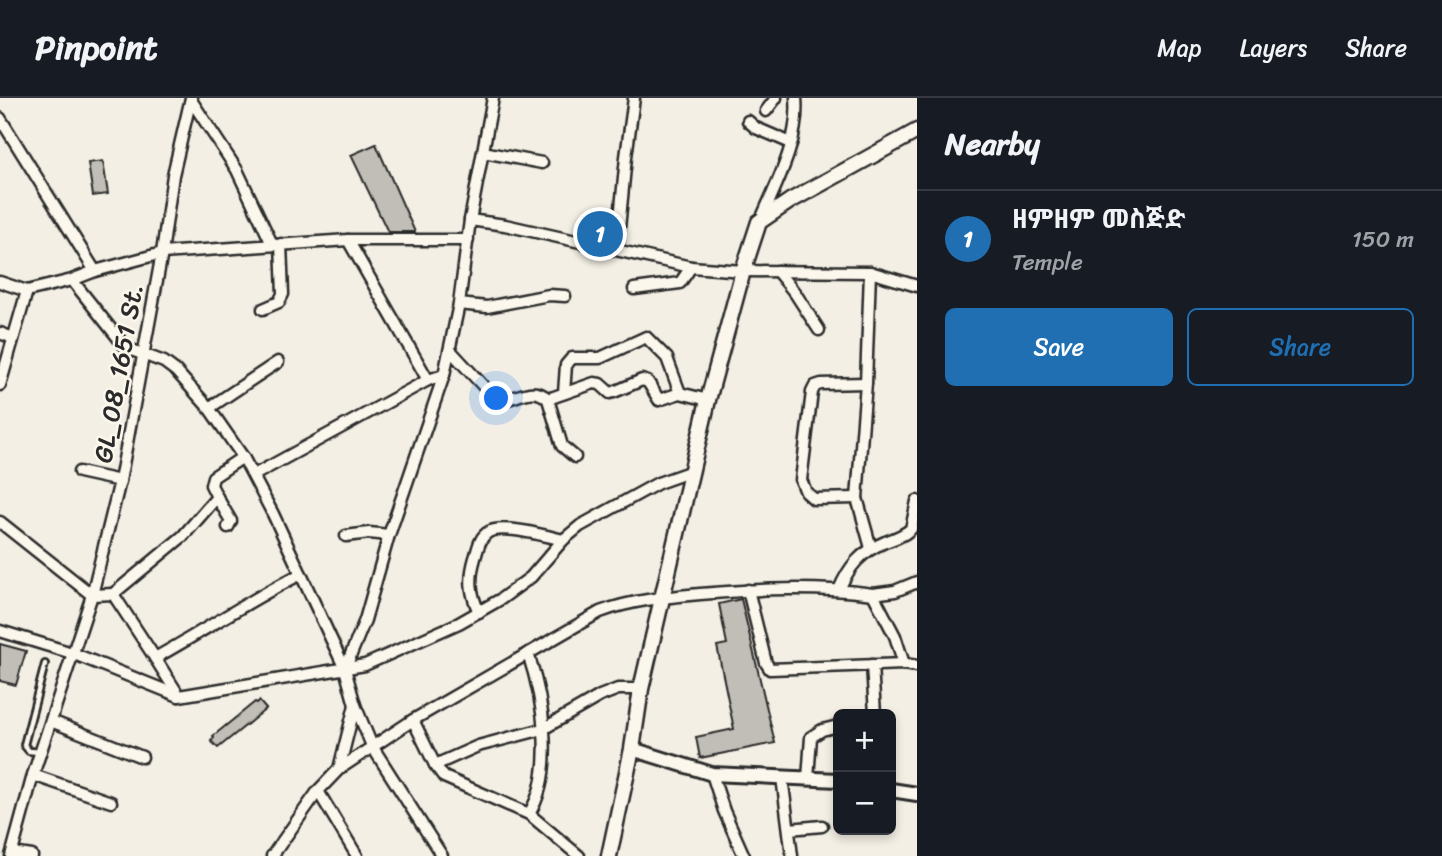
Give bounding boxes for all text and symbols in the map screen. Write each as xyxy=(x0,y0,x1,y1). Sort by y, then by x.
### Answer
text: Pinpoint xyxy=(35,19,158,77)
text: Map xyxy=(1157,27,1202,69)
text: Layers xyxy=(1240,27,1307,69)
text: Share xyxy=(1345,27,1407,69)
text: Nearby xyxy=(945,117,1040,171)
text: ዘምዘም መስጅድ xyxy=(1012,196,1186,242)
pin: 1 xyxy=(577,208,623,260)
text: 1 xyxy=(963,219,973,260)
text: 150 m xyxy=(1352,219,1414,260)
text: Temple xyxy=(1012,242,1083,283)
street label: GL_08_1651 St. xyxy=(80,280,156,466)
button: Save xyxy=(945,308,1173,386)
button: Share xyxy=(1187,308,1414,386)
your location xyxy=(479,381,513,415)
map controls xyxy=(833,709,896,835)
button: + xyxy=(833,709,896,772)
button: − xyxy=(833,772,896,835)

